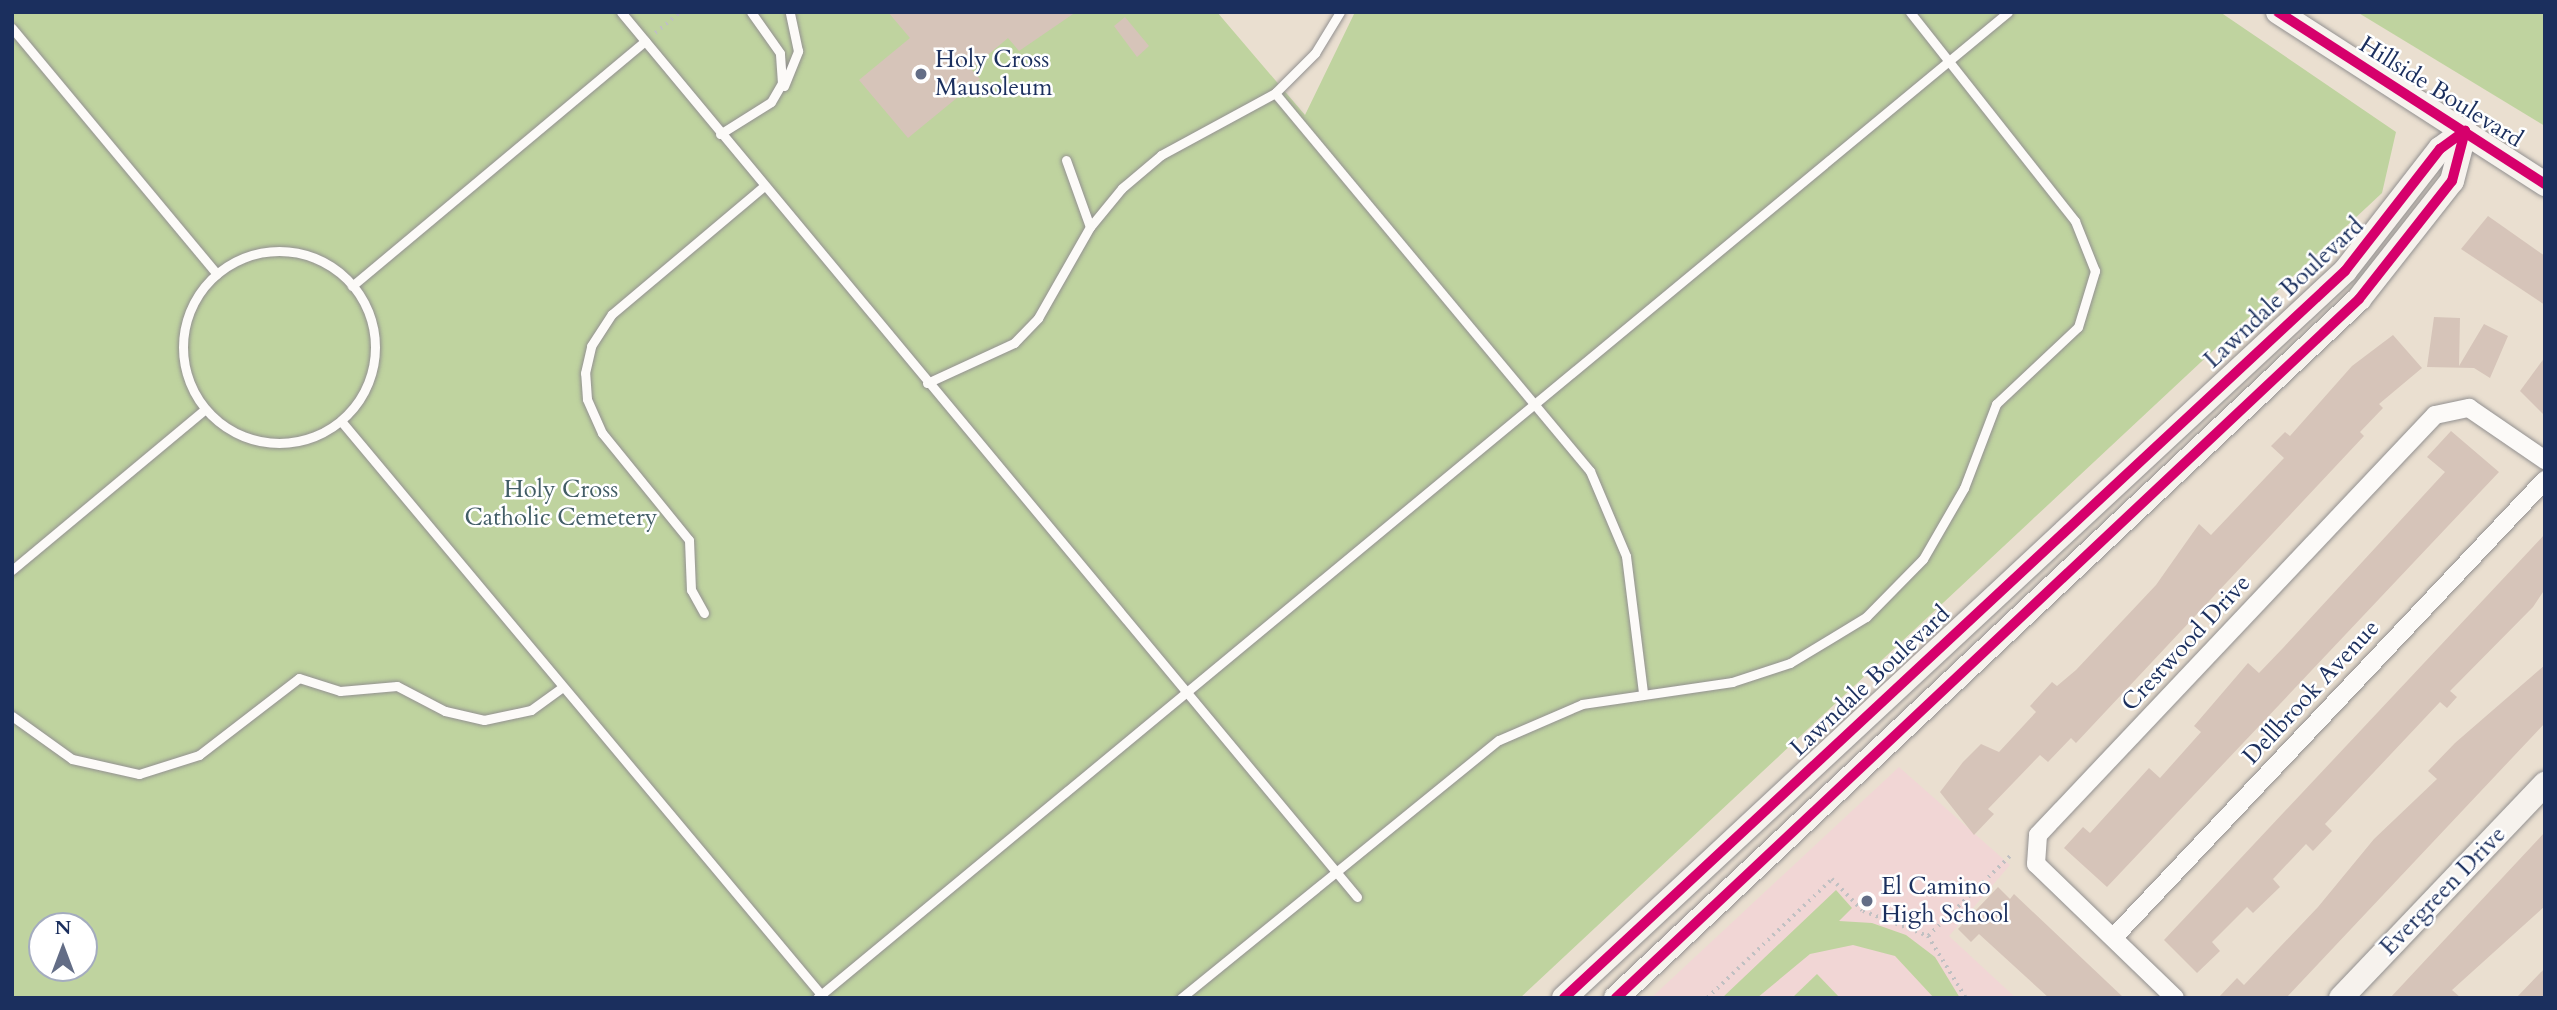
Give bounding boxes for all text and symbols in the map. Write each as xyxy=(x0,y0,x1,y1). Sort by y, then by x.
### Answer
street label: Hillside Boulevard xyxy=(2354,30,2528,154)
place label: Holy Cross Mausoleum xyxy=(935,46,1053,102)
marker: Holy Cross Mausoleum xyxy=(913,66,929,82)
street label: Lawndale Boulevard xyxy=(2198,212,2370,374)
park label: Holy Cross Catholic Cemetery xyxy=(464,476,658,532)
street label: Crestwood Drive xyxy=(2115,569,2257,717)
street label: Lawndale Boulevard xyxy=(1784,600,1956,762)
street label: Dellbrook Avenue xyxy=(2237,614,2385,770)
street label: Evergreen Drive xyxy=(2374,820,2512,962)
place label: El Camino High School xyxy=(1881,873,2009,929)
marker: El Camino High School xyxy=(1859,893,1875,909)
north arrow xyxy=(28,912,98,982)
text: N xyxy=(55,915,71,941)

